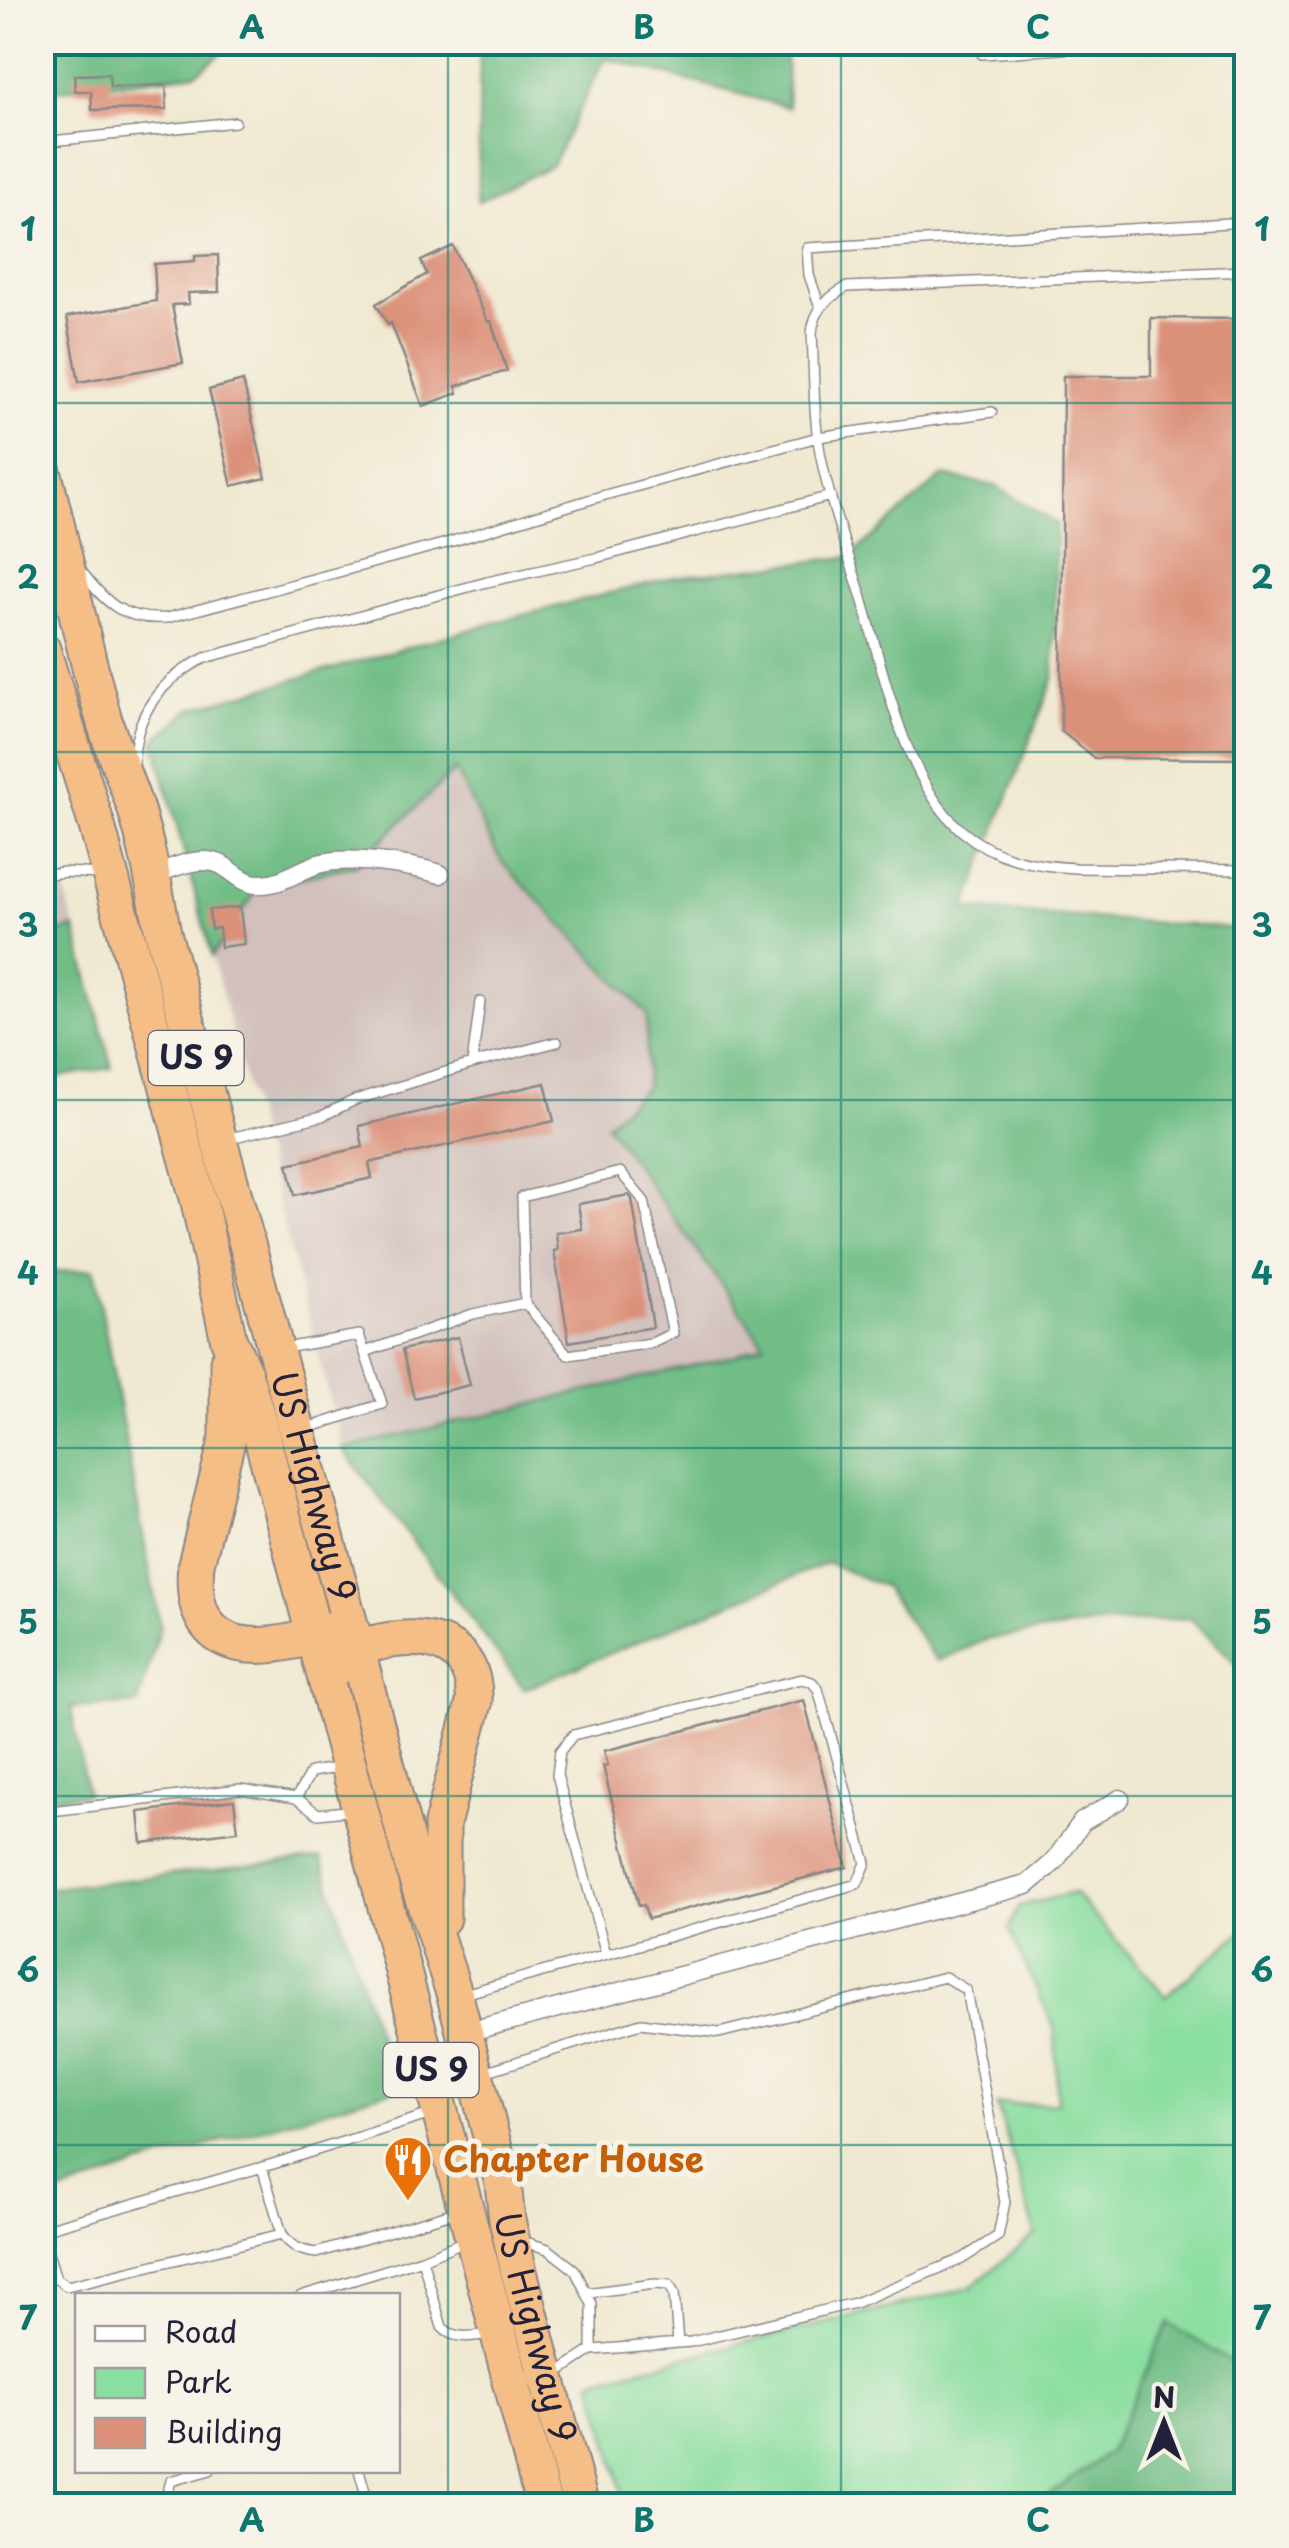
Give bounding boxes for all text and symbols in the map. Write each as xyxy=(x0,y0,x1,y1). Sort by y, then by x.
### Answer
text: A xyxy=(239,2,265,50)
text: B xyxy=(633,2,655,50)
text: C xyxy=(1026,2,1050,50)
text: 1 xyxy=(20,204,36,252)
text: 1 xyxy=(1254,204,1270,252)
text: 2 xyxy=(17,552,39,600)
text: 2 xyxy=(1251,552,1273,600)
text: 3 xyxy=(18,900,38,948)
text: 3 xyxy=(1252,900,1272,948)
road number: US 9 xyxy=(148,1031,244,1085)
text: 4 xyxy=(17,1248,39,1296)
text: 4 xyxy=(1251,1248,1273,1296)
street label: US Highway 9 xyxy=(259,1365,372,1608)
text: 5 xyxy=(18,1597,38,1645)
text: 5 xyxy=(1252,1597,1272,1645)
text: 6 xyxy=(17,1945,39,1993)
text: 6 xyxy=(1251,1945,1273,1993)
road number: US 9 xyxy=(384,2043,478,2097)
place label: Chapter House xyxy=(443,2131,704,2184)
restaurant icon: Chapter House xyxy=(382,2134,434,2202)
street label: US Highway 9 xyxy=(482,2206,592,2448)
text: 7 xyxy=(19,2293,38,2341)
legend xyxy=(75,2293,400,2473)
text: 7 xyxy=(1253,2293,1272,2341)
text: Road xyxy=(165,2308,238,2353)
text: Park xyxy=(165,2358,232,2403)
north arrow xyxy=(1114,2373,1214,2473)
text: N xyxy=(1153,2375,1175,2418)
text: Building xyxy=(165,2408,282,2453)
text: A xyxy=(239,2495,265,2543)
text: B xyxy=(633,2495,655,2543)
text: C xyxy=(1026,2495,1050,2543)

